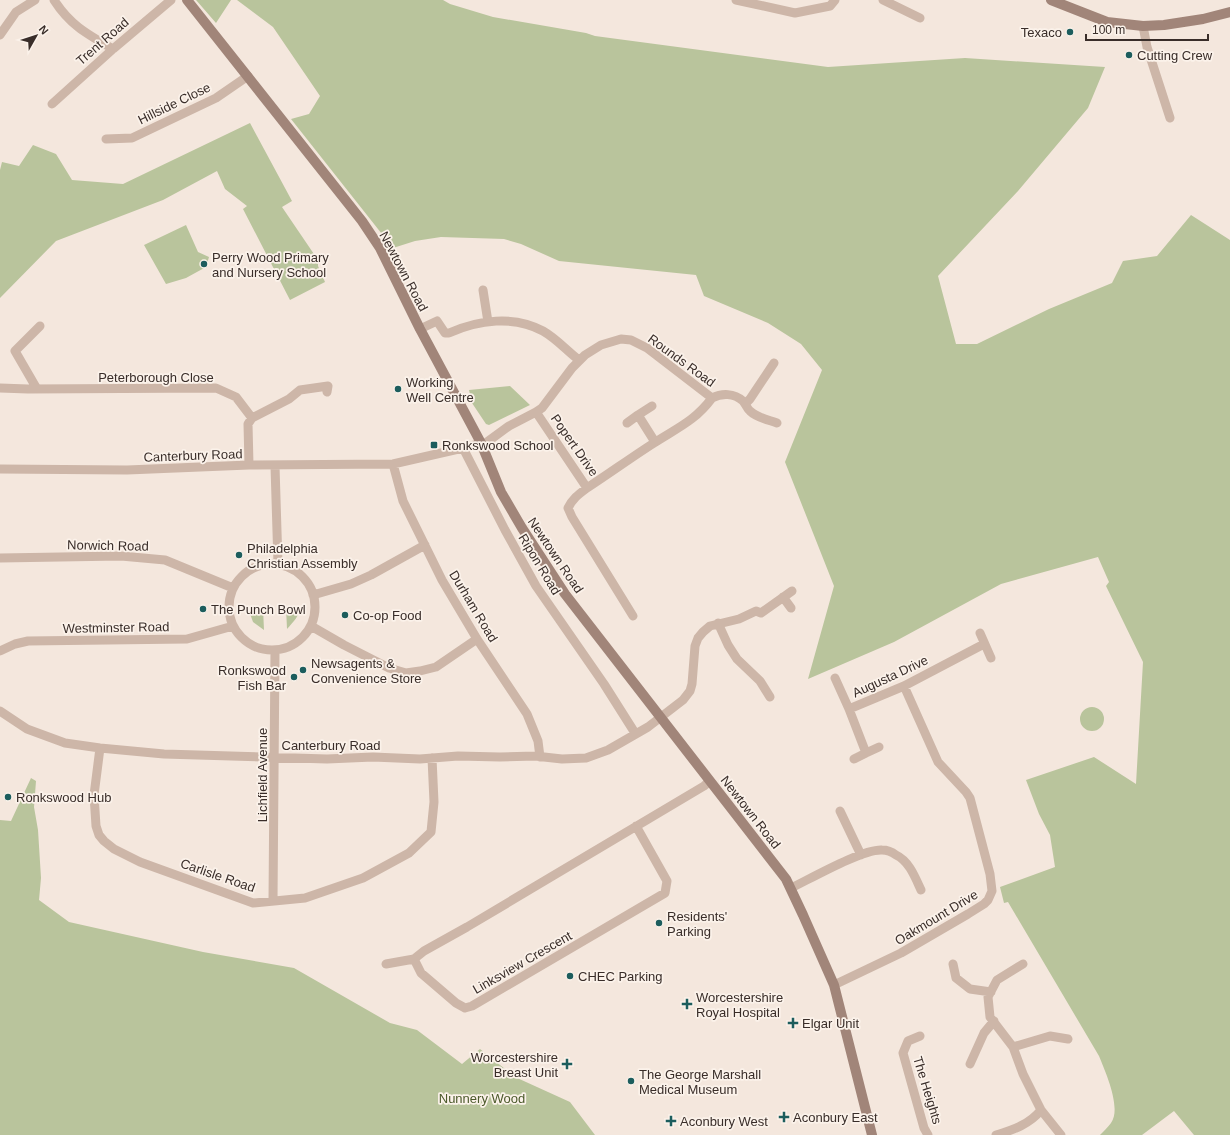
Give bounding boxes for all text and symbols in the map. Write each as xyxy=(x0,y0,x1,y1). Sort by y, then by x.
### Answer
street label: Trent Road xyxy=(73,15,132,68)
north arrow xyxy=(16,16,56,56)
scale bar xyxy=(1086,16,1208,42)
text: N xyxy=(37,23,51,37)
text: 100 m xyxy=(1092,23,1125,37)
place label: Texaco xyxy=(1021,25,1062,40)
marker: Texaco xyxy=(1065,27,1075,37)
place label: Cutting Crew xyxy=(1137,48,1213,63)
marker: Cutting Crew xyxy=(1124,50,1134,60)
street label: Hillside Close xyxy=(136,79,213,127)
street label: Newtown Road xyxy=(376,229,431,314)
place label: Perry Wood Primary and Nursery School xyxy=(212,250,329,280)
marker: Perry Wood Primary and Nursery School xyxy=(199,259,209,269)
street label: Rounds Road xyxy=(645,331,718,390)
street label: Peterborough Close xyxy=(98,370,214,385)
place label: Working Well Centre xyxy=(406,375,474,405)
marker: Working Well Centre xyxy=(393,384,403,394)
street label: Popert Drive xyxy=(548,411,601,479)
place label: Ronkswood School xyxy=(442,438,553,453)
marker: Ronkswood School xyxy=(429,440,439,450)
street label: Canterbury Road xyxy=(143,446,243,465)
street label: Newtown Road xyxy=(525,515,586,596)
street label: Ripon Road xyxy=(515,531,564,598)
street label: Norwich Road xyxy=(67,537,149,554)
place label: Philadelphia Christian Assembly xyxy=(247,541,358,571)
marker: Philadelphia Christian Assembly xyxy=(234,550,244,560)
street label: Durham Road xyxy=(446,568,501,645)
place label: The Punch Bowl xyxy=(211,602,306,617)
marker: The Punch Bowl xyxy=(198,604,208,614)
place label: Co-op Food xyxy=(353,608,422,623)
marker: Co-op Food xyxy=(340,610,350,620)
street label: Westminster Road xyxy=(63,619,169,636)
street label: Augusta Drive xyxy=(850,652,930,701)
place label: Newsagents & Convenience Store xyxy=(311,656,422,686)
place label: Ronkswood Fish Bar xyxy=(218,663,287,693)
marker: Newsagents & Convenience Store xyxy=(298,665,308,675)
marker: Ronkswood Fish Bar xyxy=(289,672,299,682)
street label: Lichfield Avenue xyxy=(255,728,270,822)
street label: Canterbury Road xyxy=(282,738,381,753)
street label: Newtown Road xyxy=(718,773,784,852)
place label: Ronkswood Hub xyxy=(16,790,111,805)
marker: Ronkswood Hub xyxy=(3,792,13,802)
street label: Carlisle Road xyxy=(178,856,257,895)
street label: Oakmount Drive xyxy=(892,887,980,948)
place label: Residents' Parking xyxy=(667,909,727,939)
marker: Residents' Parking xyxy=(654,918,664,928)
street label: Linksview Crescent xyxy=(470,928,575,997)
place label: CHEC Parking xyxy=(578,969,663,984)
marker: CHEC Parking xyxy=(565,971,575,981)
place label: Worcestershire Royal Hospital xyxy=(696,990,783,1020)
marker: Worcestershire Royal Hospital xyxy=(681,998,693,1010)
place label: Elgar Unit xyxy=(802,1016,859,1031)
marker: Elgar Unit xyxy=(787,1017,799,1029)
place label: Worcestershire Breast Unit xyxy=(471,1050,558,1080)
street label: The Heights xyxy=(910,1054,945,1126)
marker: Worcestershire Breast Unit xyxy=(561,1058,573,1070)
place label: The George Marshall Medical Museum xyxy=(639,1067,761,1097)
marker: The George Marshall Medical Museum xyxy=(626,1076,636,1086)
park label: Nunnery Wood xyxy=(439,1091,525,1106)
place label: Aconbury East xyxy=(793,1110,878,1125)
marker: Aconbury East xyxy=(778,1111,790,1123)
place label: Aconbury West xyxy=(680,1114,768,1129)
marker: Aconbury West xyxy=(665,1115,677,1127)

